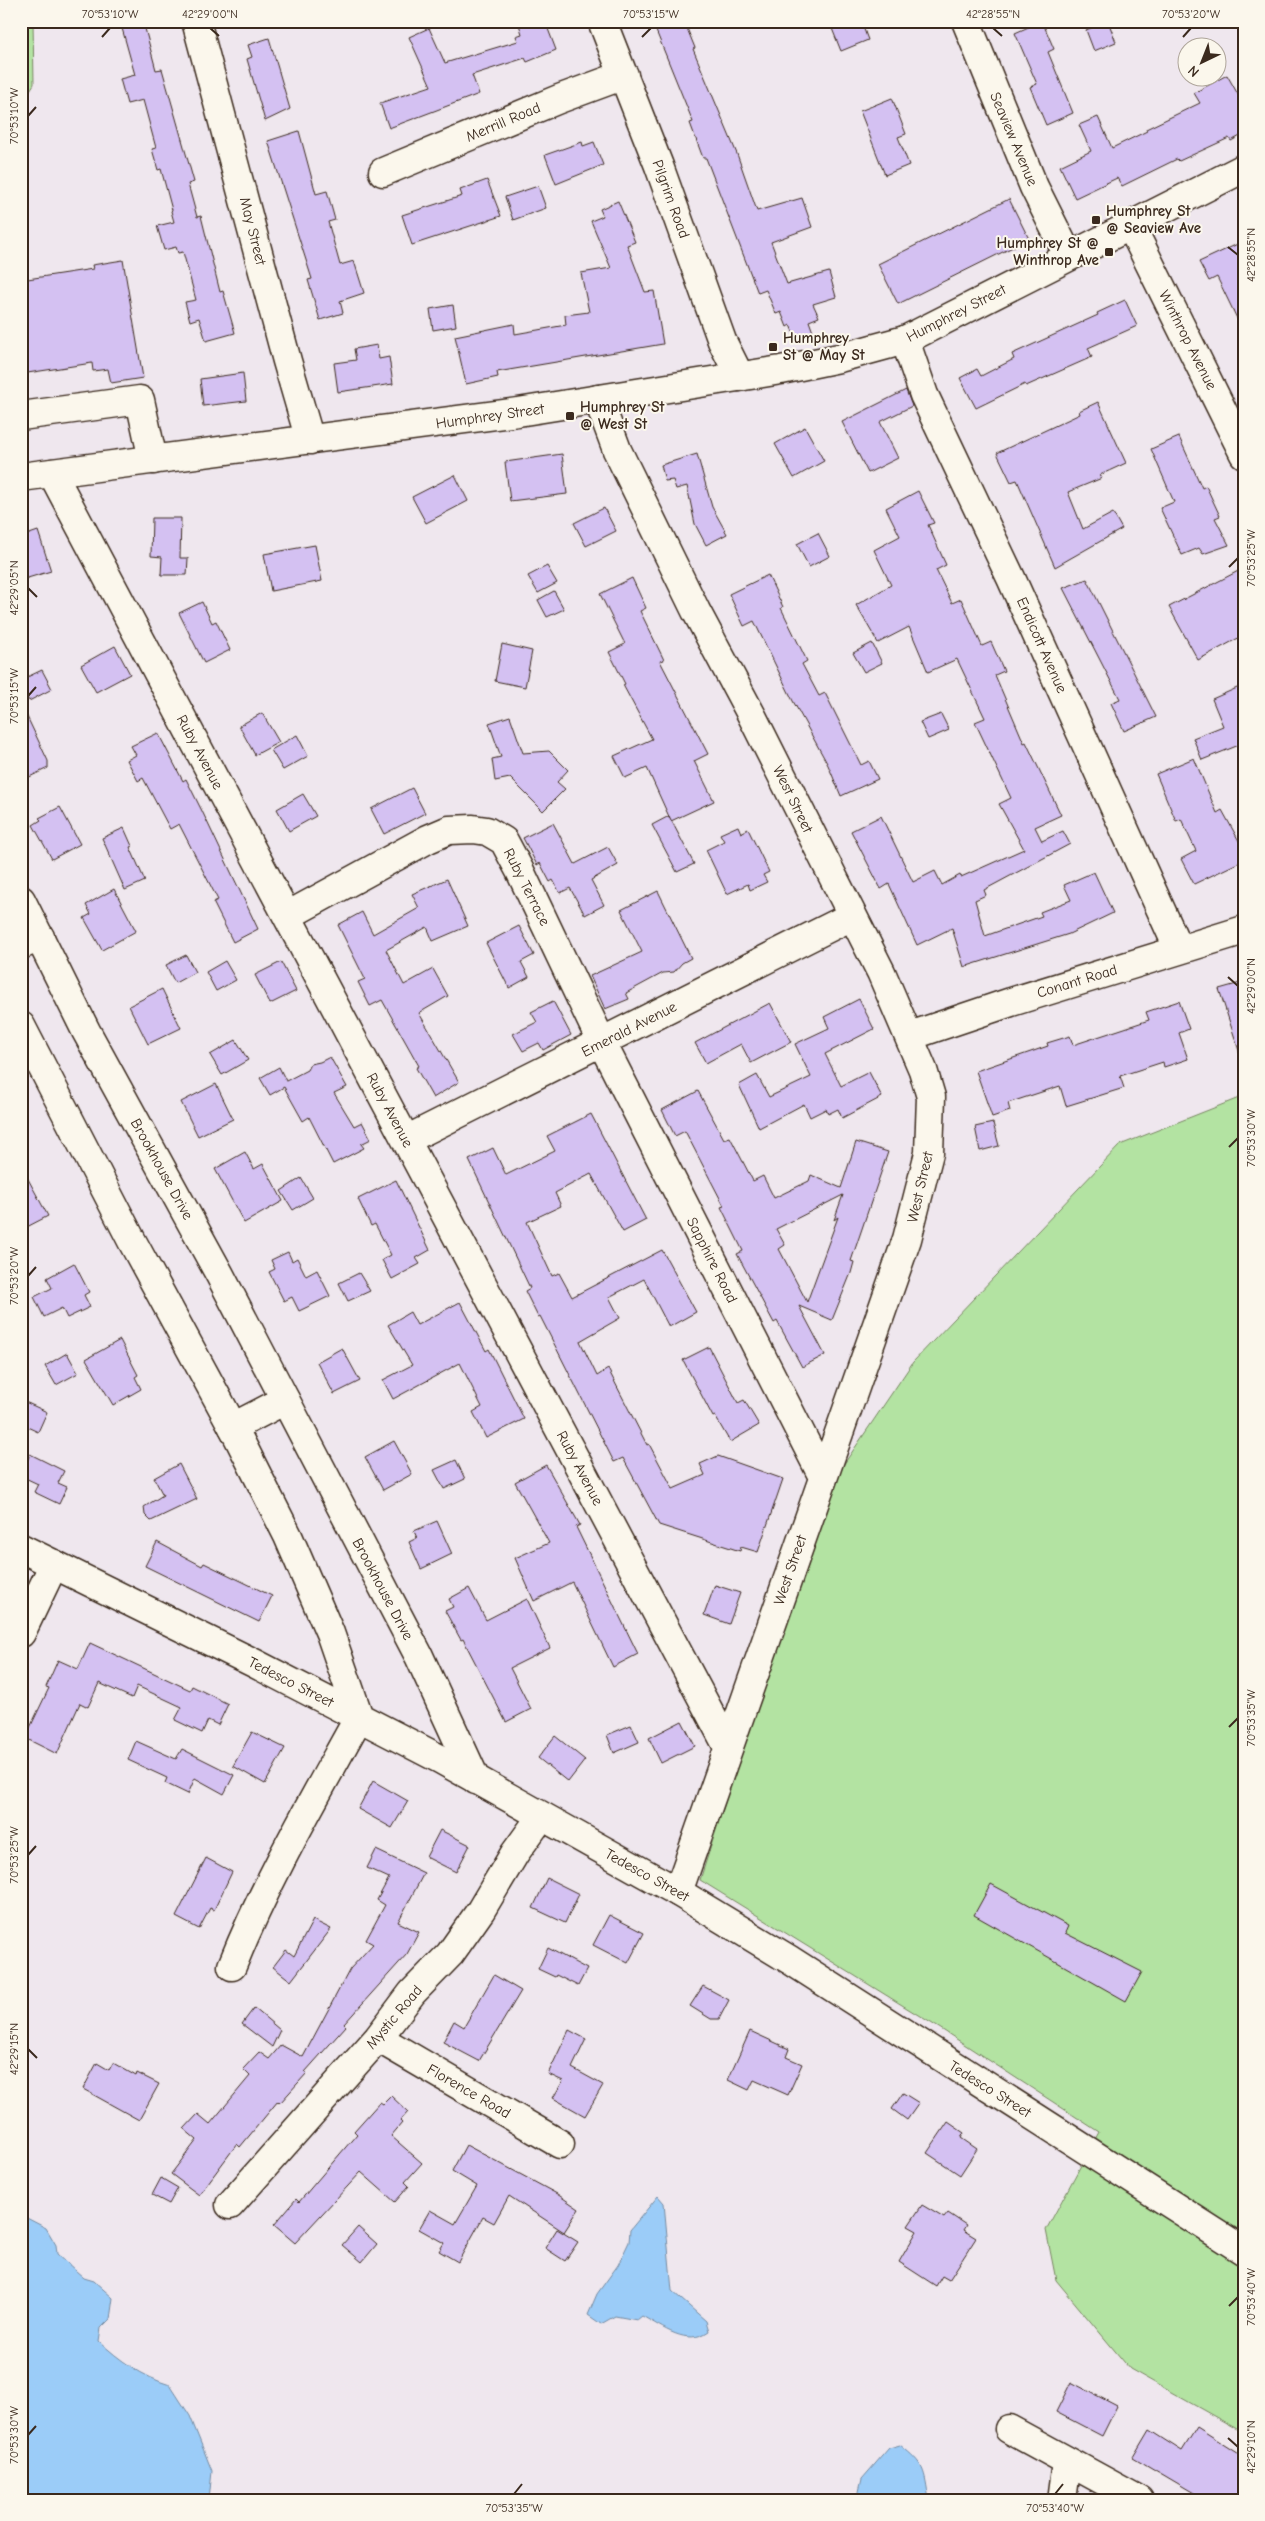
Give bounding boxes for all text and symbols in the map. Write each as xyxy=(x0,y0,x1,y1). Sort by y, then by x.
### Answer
text: 70°53'10"W xyxy=(82,7,139,21)
text: 42°29'00"N xyxy=(182,7,238,21)
text: 70°53'15"W xyxy=(623,7,680,21)
text: 42°28'55"N xyxy=(966,7,1020,21)
text: 70°53'20"W xyxy=(1162,7,1221,21)
north arrow xyxy=(1178,38,1228,88)
text: N xyxy=(1184,62,1203,80)
text: 70°53'10"W xyxy=(7,87,21,144)
street label: Seaview Avenue xyxy=(986,89,1042,189)
street label: Merrill Road xyxy=(463,98,543,146)
street label: Pilgrim Road xyxy=(648,157,694,241)
street label: May Street xyxy=(236,195,270,268)
place label: Humphrey St @ Seaview Ave xyxy=(1106,202,1201,237)
marker: Humphrey St @ Seaview Ave xyxy=(1090,214,1102,226)
text: 42°28'55"N xyxy=(1244,228,1258,282)
place label: Humphrey St @ Winthrop Ave xyxy=(996,234,1099,269)
marker: Humphrey St @ Winthrop Ave xyxy=(1103,246,1115,258)
street label: Humphrey Street xyxy=(903,280,1009,346)
street label: Winthrop Avenue xyxy=(1155,287,1221,393)
place label: Humphrey St @ May St xyxy=(783,329,866,364)
marker: Humphrey St @ May St xyxy=(767,341,779,353)
place label: Humphrey St @ West St xyxy=(580,398,666,433)
street label: Humphrey Street xyxy=(435,399,546,433)
marker: Humphrey St @ West St xyxy=(564,410,576,422)
text: 70°53'25"W xyxy=(1244,529,1258,587)
text: 42°29'05"N xyxy=(7,560,21,616)
street label: Endicott Avenue xyxy=(1013,594,1071,696)
text: 70°53'15"W xyxy=(7,667,21,724)
street label: Ruby Avenue xyxy=(173,712,227,793)
street label: West Street xyxy=(769,762,817,836)
street label: Ruby Terrace xyxy=(500,845,554,929)
text: 42°29'00"N xyxy=(1244,958,1258,1014)
street label: Conant Road xyxy=(1035,960,1119,1002)
street label: Emerald Avenue xyxy=(578,997,680,1061)
street label: Ruby Avenue xyxy=(363,1070,417,1151)
text: 70°53'30"W xyxy=(1244,1108,1258,1167)
street label: Brookhouse Drive xyxy=(127,1115,197,1223)
street label: West Street xyxy=(903,1149,937,1224)
street label: Sapphire Road xyxy=(683,1214,741,1306)
text: 70°53'20"W xyxy=(7,1246,21,1305)
street label: Ruby Avenue xyxy=(553,1428,607,1509)
street label: West Street xyxy=(770,1532,811,1607)
street label: Brookhouse Drive xyxy=(349,1535,418,1643)
street label: Tedesco Street xyxy=(245,1653,337,1712)
text: 70°53'35"W xyxy=(1244,1689,1258,1747)
text: 70°53'25"W xyxy=(7,1826,21,1884)
street label: Tedesco Street xyxy=(602,1844,693,1906)
street label: Mystic Road xyxy=(362,1981,426,2053)
text: 42°29'15"N xyxy=(7,2023,21,2075)
street label: Tedesco Street xyxy=(946,2057,1035,2122)
street label: Florence Road xyxy=(424,2060,514,2122)
text: 70°53'40"W xyxy=(1244,2268,1258,2326)
text: 70°53'30"W xyxy=(7,2405,21,2464)
text: 42°29'10"N xyxy=(1244,2420,1258,2474)
text: 70°53'35"W xyxy=(485,2501,543,2515)
text: 70°53'40"W xyxy=(1026,2501,1084,2515)

